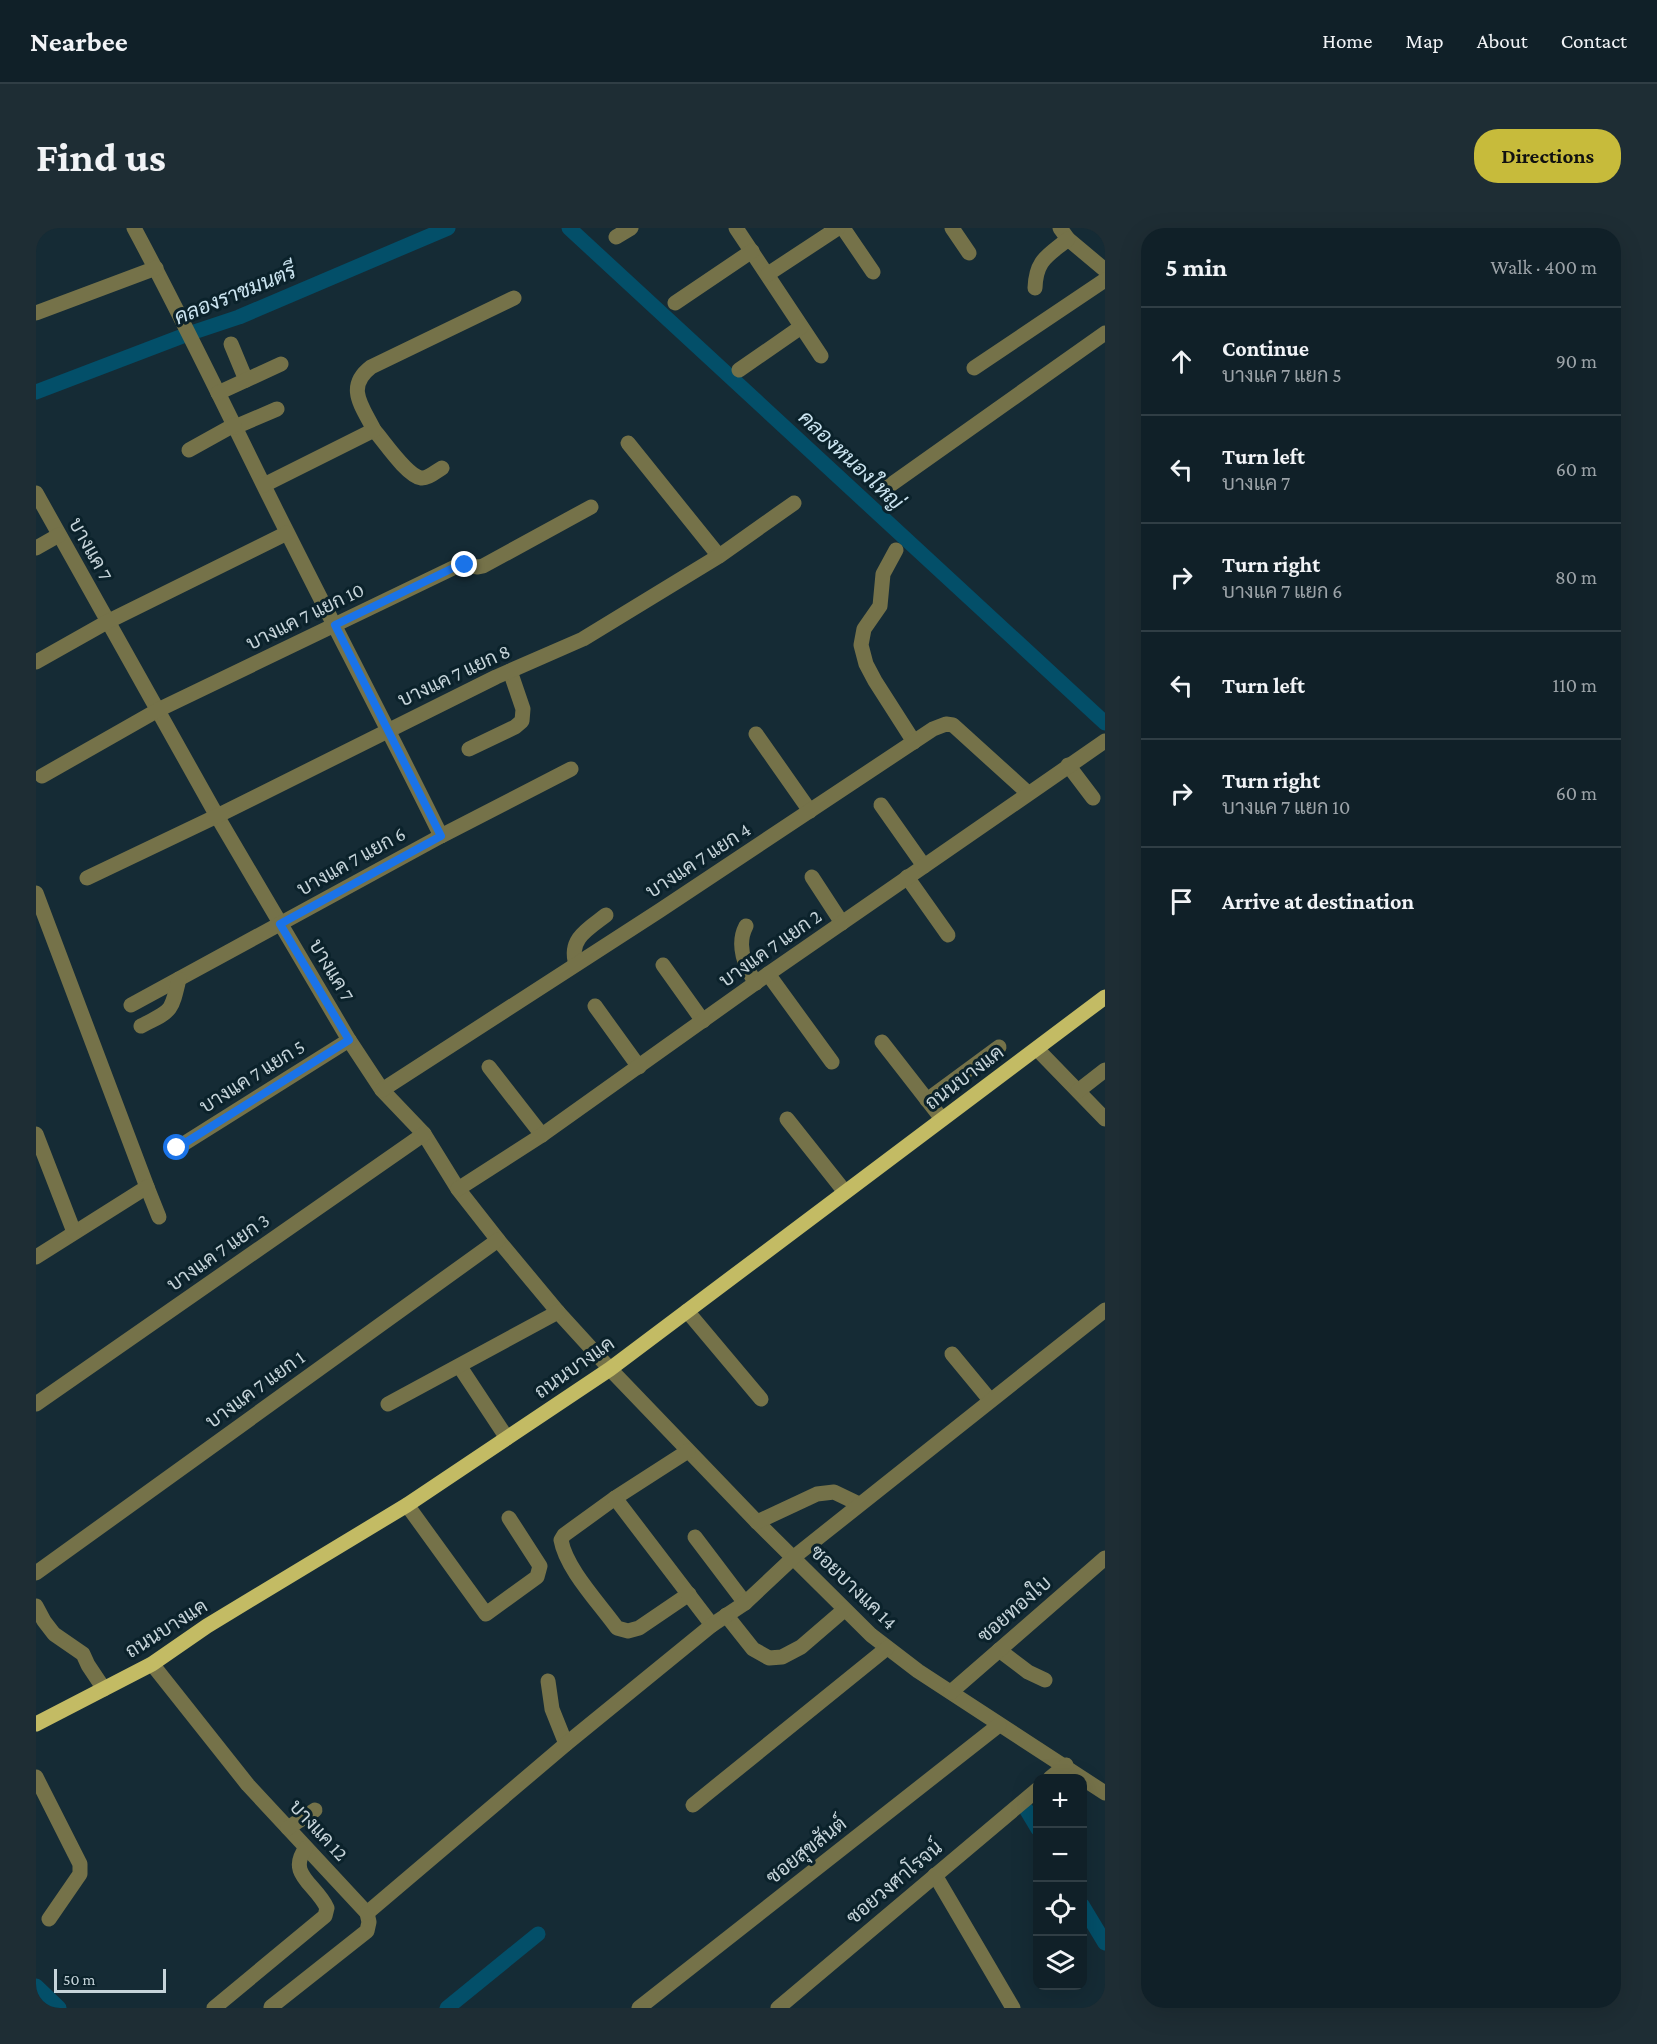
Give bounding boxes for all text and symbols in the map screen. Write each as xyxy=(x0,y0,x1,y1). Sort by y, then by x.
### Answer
text: Nearbee xyxy=(30,26,128,57)
text: Home xyxy=(1322,29,1372,53)
text: Map xyxy=(1405,29,1444,53)
text: About xyxy=(1477,29,1528,53)
text: Contact xyxy=(1561,29,1627,53)
button: Directions xyxy=(1474,129,1621,183)
text: Find us xyxy=(36,133,166,180)
text: 5 min xyxy=(1165,253,1227,282)
text: Walk · 400 m xyxy=(1491,256,1597,278)
water label: คลองราชมนตรี xyxy=(170,257,301,329)
text: Continue xyxy=(1222,336,1309,361)
icon: ahead xyxy=(1165,345,1198,378)
text: 90 m xyxy=(1556,350,1597,372)
text: บางแค 7 แยก 5 xyxy=(1222,364,1342,386)
water label: คลองหนองใหญ่ xyxy=(794,405,910,515)
text: Turn left xyxy=(1222,444,1305,469)
icon: left xyxy=(1165,453,1198,486)
text: 60 m xyxy=(1556,458,1597,480)
text: บางแค 7 xyxy=(1222,472,1290,494)
street label: บางแค 7 xyxy=(65,514,117,584)
route end xyxy=(451,551,477,577)
text: Turn right xyxy=(1222,552,1320,577)
icon: right xyxy=(1165,561,1198,594)
text: 80 m xyxy=(1555,566,1597,588)
street label: บางแค 7 แยก 10 xyxy=(243,578,367,654)
text: บางแค 7 แยก 6 xyxy=(1222,580,1343,602)
street label: บางแค 7 แยก 8 xyxy=(394,639,514,711)
icon: left xyxy=(1165,669,1198,702)
text: Turn left xyxy=(1222,673,1305,698)
text: 110 m xyxy=(1553,674,1597,696)
text: Turn right xyxy=(1222,768,1320,793)
icon: right xyxy=(1165,777,1198,810)
text: 60 m xyxy=(1556,782,1597,804)
text: บางแค 7 แยก 10 xyxy=(1222,796,1350,818)
street label: บางแค 7 แยก 4 xyxy=(641,818,755,902)
street label: บางแค 7 แยก 6 xyxy=(293,822,409,900)
icon: arrive xyxy=(1165,885,1198,918)
text: Arrive at destination xyxy=(1222,889,1414,914)
street label: บางแค 7 แยก 2 xyxy=(715,905,825,991)
street label: บางแค 7 xyxy=(305,935,359,1005)
street label: บางแค 7 แยก 5 xyxy=(195,1035,309,1117)
street label: ถนนบางแค xyxy=(920,1040,1008,1114)
route start xyxy=(163,1134,189,1160)
street label: บางแค 7 แยก 3 xyxy=(163,1209,273,1295)
street label: ถนนบางแค xyxy=(530,1331,618,1403)
street label: บางแค 7 แยก 1 xyxy=(201,1346,309,1432)
street label: ซอยบางแค 14 xyxy=(806,1540,902,1634)
street label: ซอยทองใบ xyxy=(972,1570,1055,1647)
street label: ถนนบางแค xyxy=(121,1594,211,1662)
map controls xyxy=(1033,1774,1087,1990)
button: + xyxy=(1033,1774,1087,1828)
street label: บางแค 12 xyxy=(285,1795,353,1865)
street label: ซอยสุขสันต์ xyxy=(760,1810,852,1890)
button: − xyxy=(1033,1828,1087,1882)
street label: ซอยวงศาโรจน์ xyxy=(840,1833,946,1928)
button: locate xyxy=(1033,1882,1087,1936)
button: layers xyxy=(1033,1936,1087,1990)
scale bar xyxy=(54,1966,166,1994)
text: 50 m xyxy=(63,1971,95,1988)

